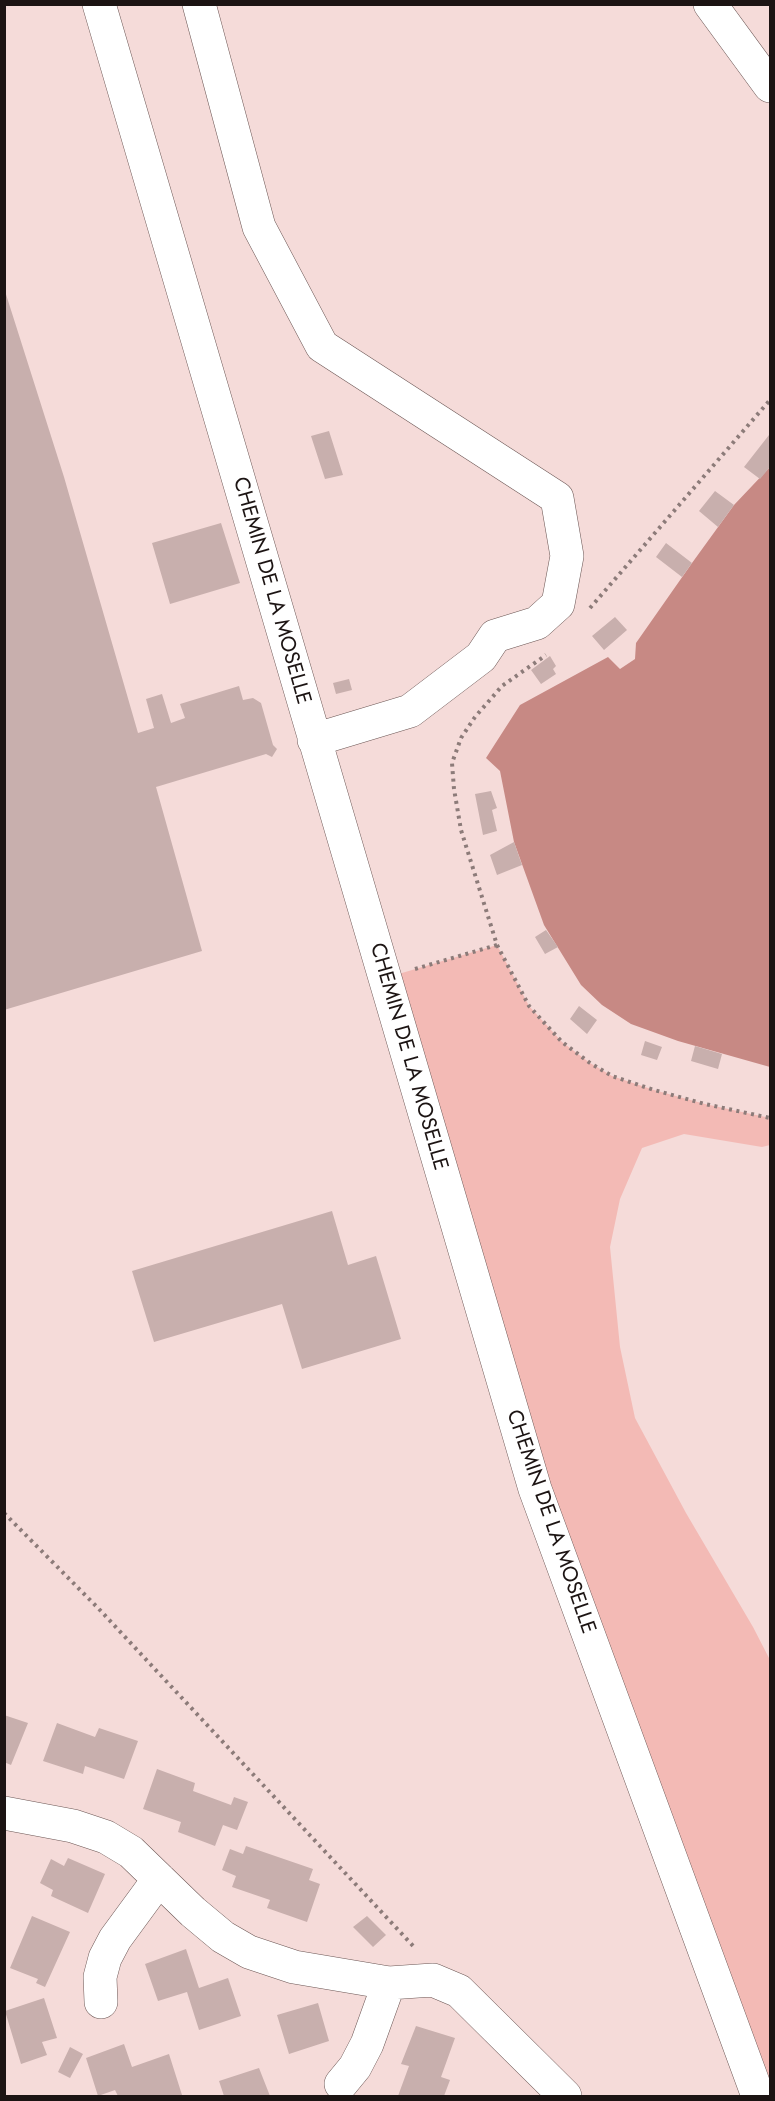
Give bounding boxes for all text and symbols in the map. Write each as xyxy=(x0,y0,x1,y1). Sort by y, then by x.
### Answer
street label: CHEMIN DE LA MOSELLE xyxy=(226,475,316,707)
street label: CHEMIN DE LA MOSELLE xyxy=(363,941,453,1173)
street label: CHEMIN DE LA MOSELLE xyxy=(500,1407,600,1637)

